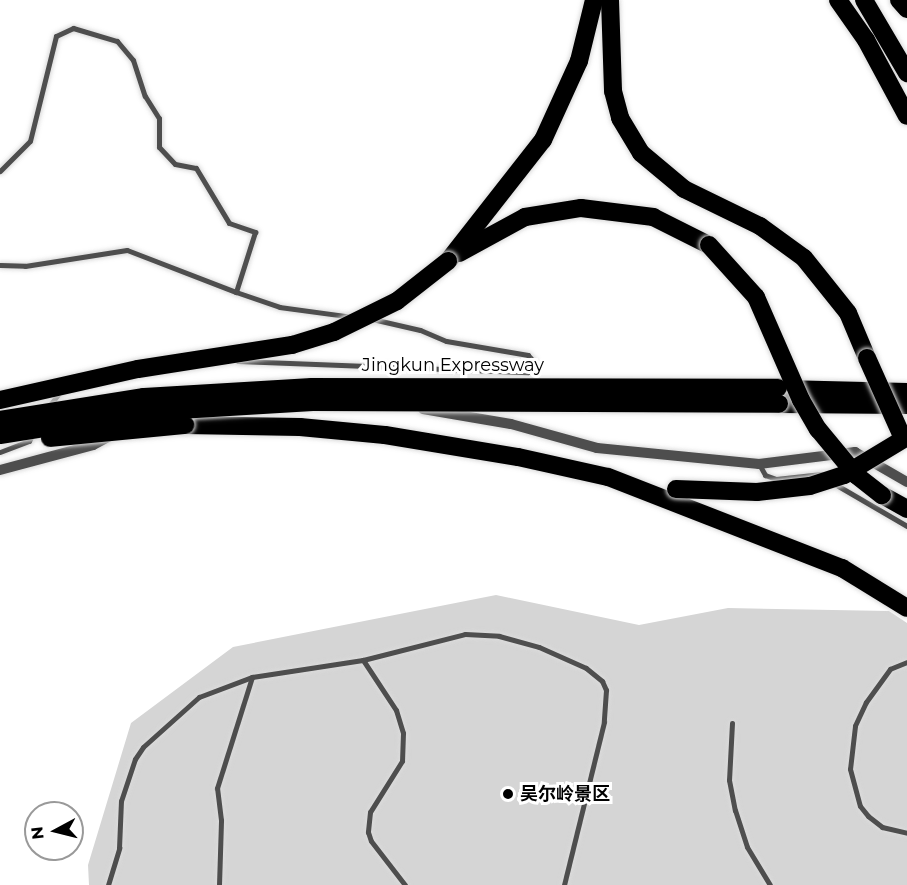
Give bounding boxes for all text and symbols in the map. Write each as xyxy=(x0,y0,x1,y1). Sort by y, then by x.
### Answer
street label: Jingkun Expressway xyxy=(362,354,544,376)
place label: 吴尔岭景区 xyxy=(520,783,610,805)
marker: 吴尔岭景区 xyxy=(501,787,515,801)
north arrow xyxy=(24,801,84,861)
text: N xyxy=(27,825,48,841)

